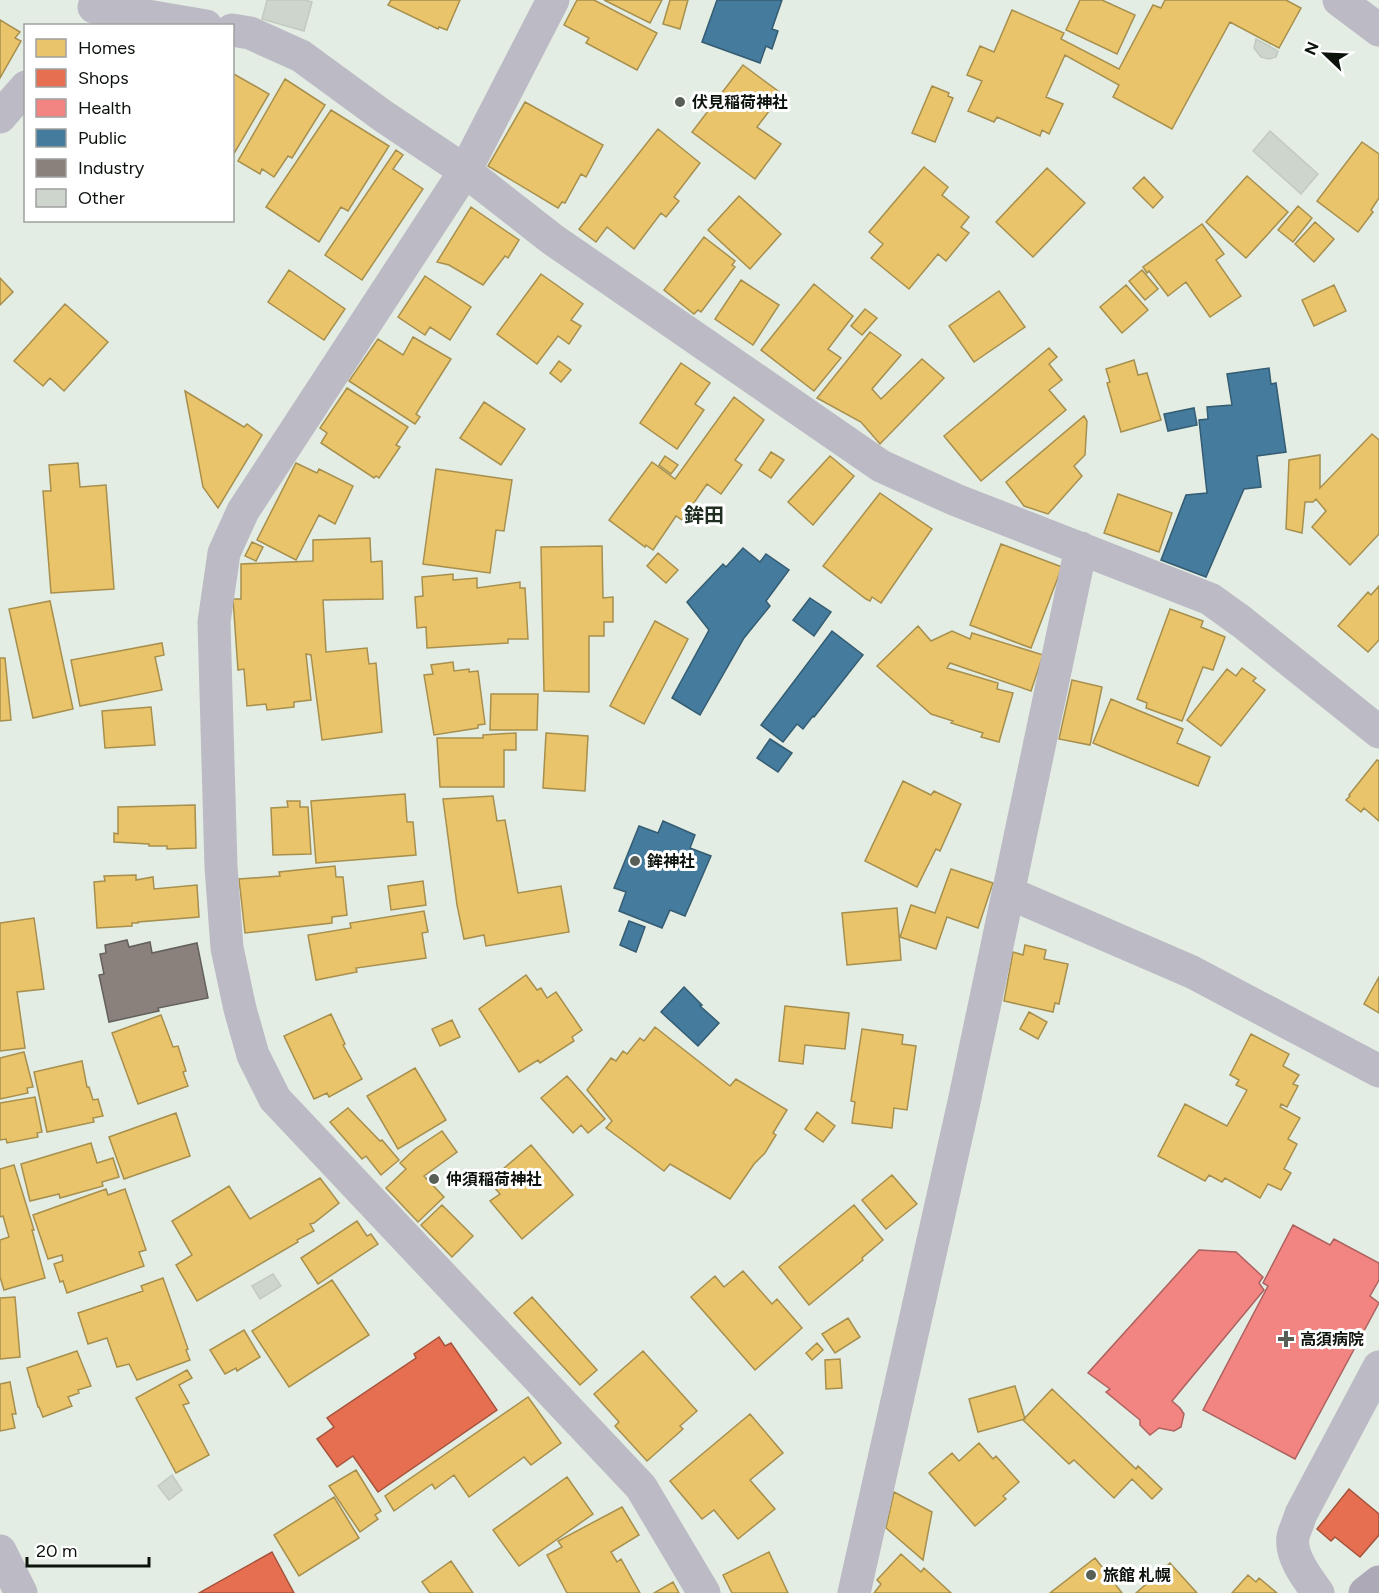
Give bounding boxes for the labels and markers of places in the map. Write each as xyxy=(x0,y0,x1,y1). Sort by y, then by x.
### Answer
place label: 伏見稲荷神社 xyxy=(692,93,788,112)
marker: 伏見稲荷神社 xyxy=(673,95,687,109)
place label: 鉾神社 xyxy=(647,852,695,871)
marker: 鉾神社 xyxy=(628,854,642,868)
place label: 仲須稲荷神社 xyxy=(446,1170,542,1189)
marker: 仲須稲荷神社 xyxy=(427,1172,441,1186)
marker: 高須病院 xyxy=(1277,1330,1295,1348)
place label: 高須病院 xyxy=(1300,1330,1364,1349)
place label: 旅館 札幌 xyxy=(1103,1566,1171,1585)
marker: 旅館 札幌 xyxy=(1084,1568,1098,1582)

